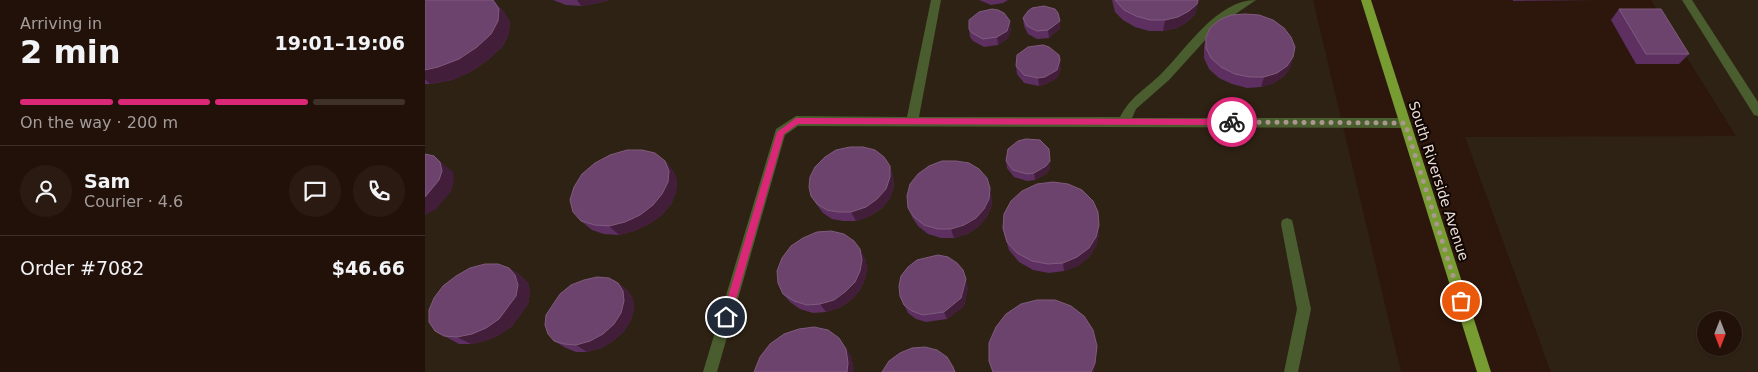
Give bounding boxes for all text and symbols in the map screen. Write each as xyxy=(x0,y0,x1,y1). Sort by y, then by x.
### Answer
text: Arriving in xyxy=(20,14,102,33)
text: 19:01–19:06 xyxy=(275,32,405,54)
text: 2 min xyxy=(20,33,121,71)
courier xyxy=(1207,97,1257,147)
street label: South Riverside Avenue xyxy=(1406,99,1472,263)
icon: bike xyxy=(1218,108,1246,136)
text: On the way · 200 m xyxy=(20,113,178,132)
button: person xyxy=(20,165,72,217)
button: chat xyxy=(289,165,341,217)
button: phone xyxy=(353,165,405,217)
text: Sam xyxy=(84,170,130,192)
text: Courier · 4.6 xyxy=(84,192,183,211)
text: Order #7082 xyxy=(20,257,144,279)
text: $46.66 xyxy=(332,257,405,279)
pin xyxy=(1440,280,1482,322)
icon: bag xyxy=(1447,287,1475,315)
pin xyxy=(705,296,747,338)
icon: home xyxy=(712,303,740,331)
north arrow xyxy=(1697,311,1743,356)
map controls xyxy=(1697,311,1742,356)

